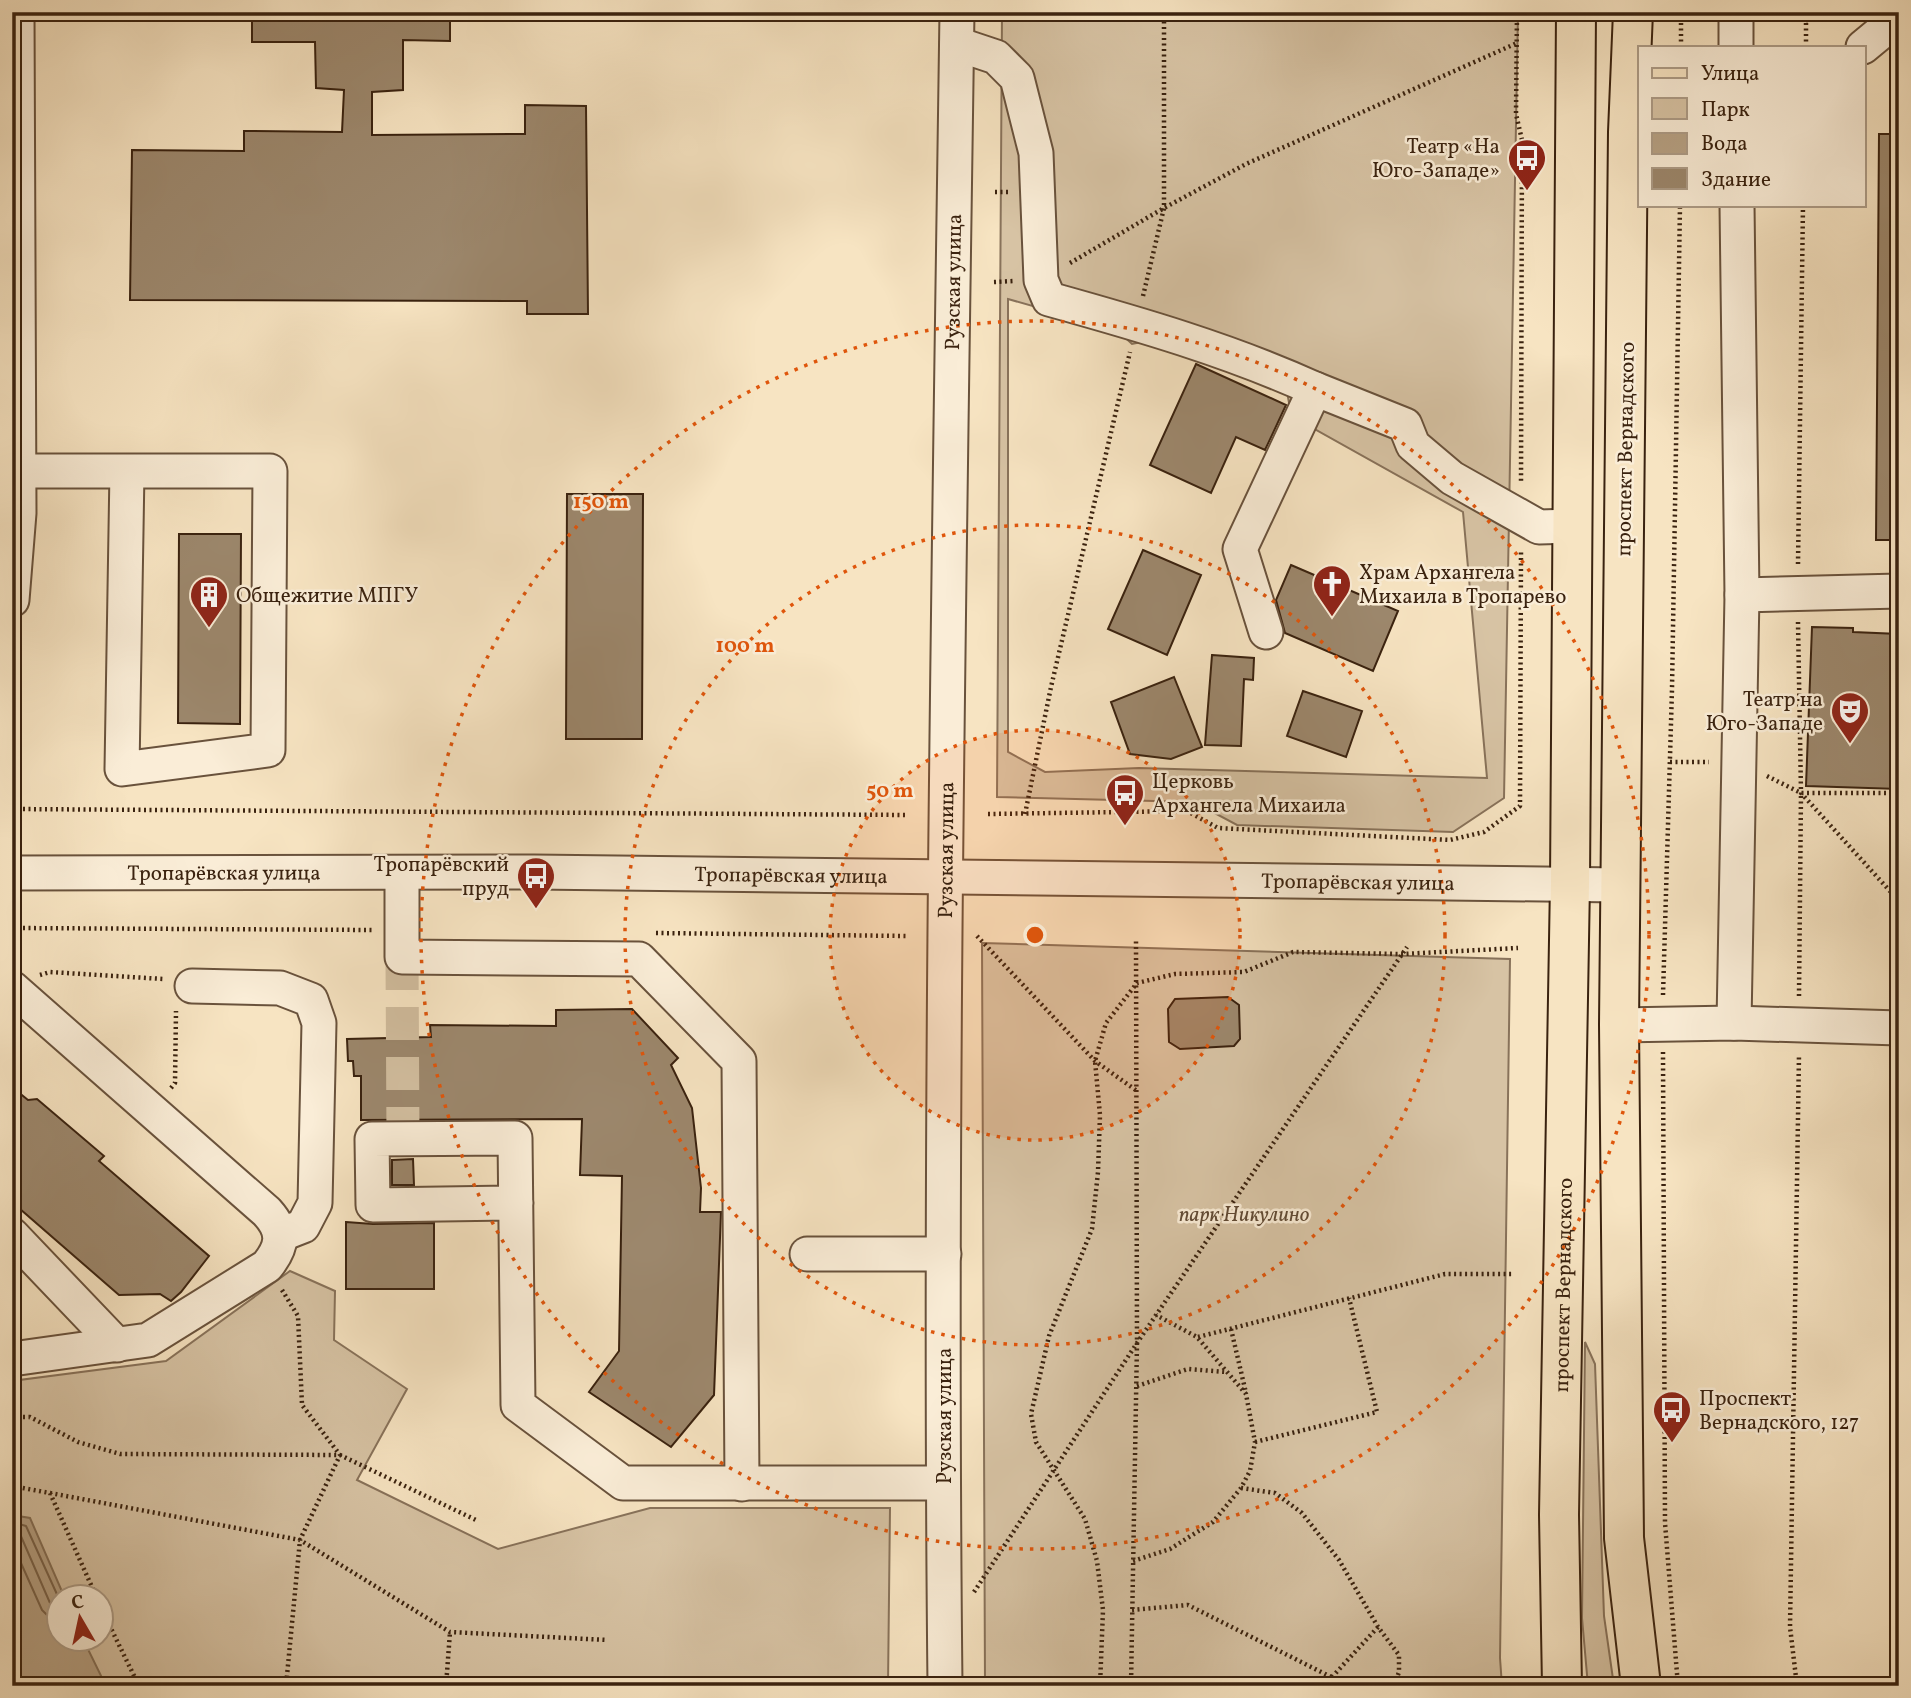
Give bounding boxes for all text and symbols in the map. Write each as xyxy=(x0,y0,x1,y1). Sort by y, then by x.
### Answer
legend xyxy=(1638,46,1866,206)
text: Улица xyxy=(1701,60,1759,89)
text: Парк xyxy=(1701,96,1750,125)
text: Вода xyxy=(1701,130,1748,159)
place label: Театр «На Юго-Западе» xyxy=(1372,133,1500,186)
bus stop icon: Театр «На Юго-Западе» xyxy=(1506,137,1548,192)
text: Здание xyxy=(1701,166,1771,195)
street label: Рузская улица xyxy=(939,213,970,351)
street label: проспект Вернадского xyxy=(1610,341,1643,557)
text: 150 m xyxy=(573,488,629,517)
place label: Храм Архангела Михаила в Тропарево xyxy=(1359,559,1566,612)
church icon: Храм Архангела Михаила в Тропарево xyxy=(1311,563,1353,618)
building icon: Общежитие МПГУ xyxy=(188,574,230,629)
place label: Общежитие МПГУ xyxy=(236,582,418,611)
text: 100 m xyxy=(715,632,775,661)
place label: Театр на Юго-Западе xyxy=(1706,686,1823,739)
theatre icon: Театр на Юго-Западе xyxy=(1829,690,1871,745)
place label: Церковь Архангела Михаила xyxy=(1152,768,1346,821)
bus stop icon: Церковь Архангела Михаила xyxy=(1104,772,1146,827)
text: 50 m xyxy=(866,777,914,806)
street label: Рузская улица xyxy=(932,781,962,919)
place label: Тропарёвский пруд xyxy=(374,851,509,904)
bus stop icon: Тропарёвский пруд xyxy=(515,855,557,910)
street label: Тропарёвская улица xyxy=(127,859,321,889)
street label: Тропарёвская улица xyxy=(694,861,888,892)
street label: Тропарёвская улица xyxy=(1261,868,1455,899)
centre of rings xyxy=(1023,923,1047,947)
street label: проспект Вернадского xyxy=(1548,1177,1581,1393)
park label: парк Никулино xyxy=(1179,1201,1310,1230)
street label: Рузская улица xyxy=(931,1348,960,1484)
place label: Проспект Вернадского, 127 xyxy=(1699,1385,1859,1438)
bus stop icon: Проспект Вернадского, 127 xyxy=(1651,1389,1693,1444)
north arrow xyxy=(46,1582,116,1652)
text: С xyxy=(70,1589,86,1617)

